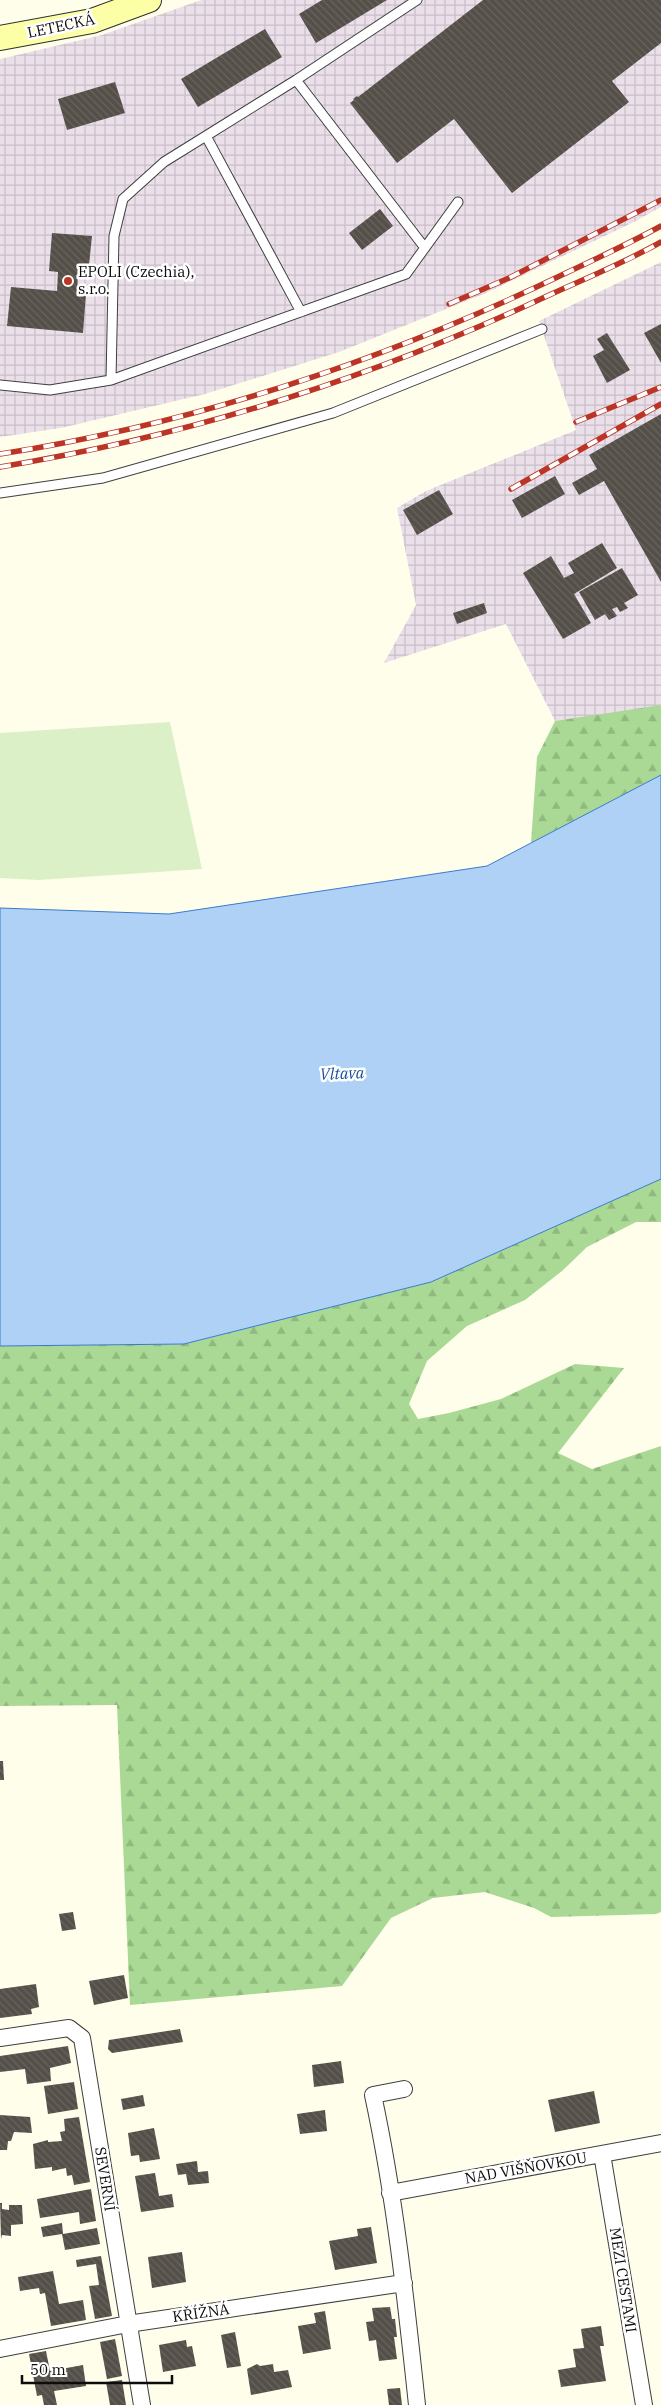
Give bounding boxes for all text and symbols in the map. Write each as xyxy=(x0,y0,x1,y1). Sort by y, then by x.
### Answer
street label: LETECKÁ xyxy=(25,9,97,42)
place label: EPOLI (Czechia), s.r.o. xyxy=(78,262,194,298)
marker: EPOLI (Czechia), s.r.o. xyxy=(62,275,74,287)
water label: Vltava xyxy=(319,1062,365,1084)
street label: SEVERNÍ xyxy=(91,2145,120,2212)
street label: NAD VIŠŇOVKOU xyxy=(463,2147,589,2188)
street label: MEZI CESTAMI xyxy=(606,2226,641,2334)
street label: KŘÍŽNÁ xyxy=(171,2299,231,2326)
scale bar xyxy=(22,2352,172,2384)
text: 50 m xyxy=(30,2360,66,2379)

